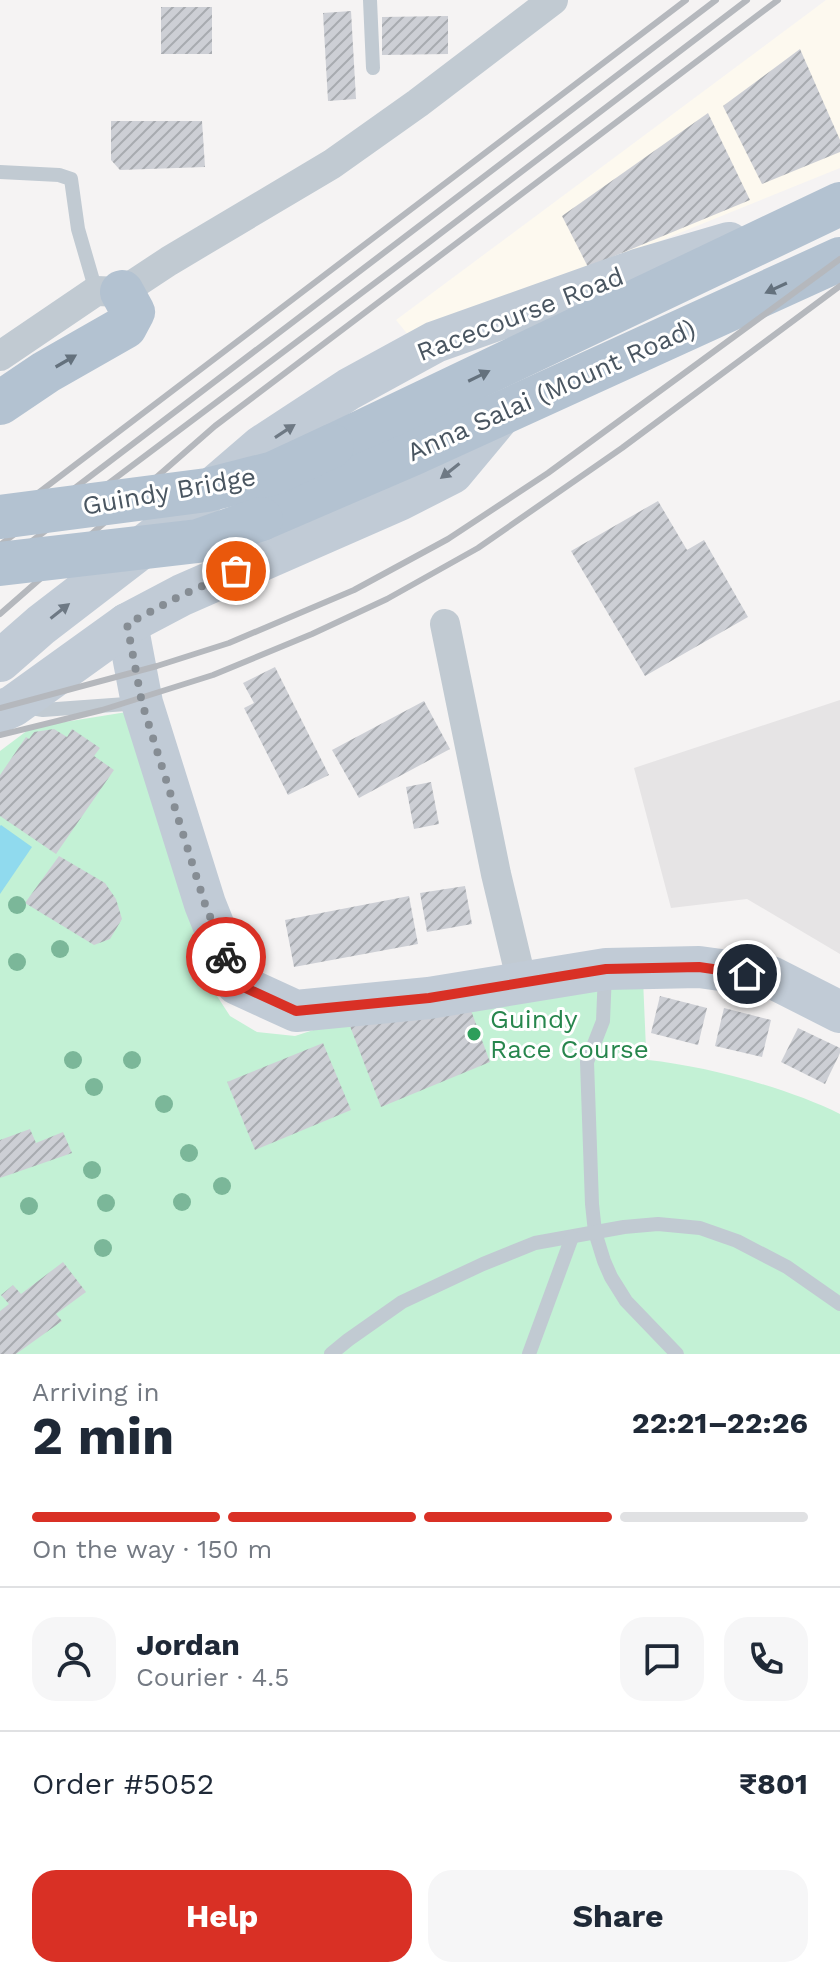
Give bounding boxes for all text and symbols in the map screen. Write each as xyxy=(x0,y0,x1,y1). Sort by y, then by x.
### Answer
street label: Racecourse Road xyxy=(412,261,628,367)
one-way arrow xyxy=(764,281,787,295)
street label: Anna Salai (Mount Road) xyxy=(402,313,700,467)
one-way arrow xyxy=(55,354,77,368)
one-way arrow xyxy=(467,369,490,383)
one-way arrow xyxy=(274,424,295,439)
street label: Guindy Bridge xyxy=(80,461,258,521)
one-way arrow xyxy=(440,462,460,478)
pin xyxy=(202,537,270,605)
icon: bag xyxy=(214,549,258,593)
one-way arrow xyxy=(50,603,70,619)
courier xyxy=(186,917,266,997)
icon: bike xyxy=(204,935,248,979)
pin xyxy=(713,940,781,1008)
icon: home xyxy=(725,952,769,996)
place label: Guindy Race Course xyxy=(490,1004,649,1064)
marker: Guindy Race Course xyxy=(465,1025,483,1043)
text: Arriving in xyxy=(32,1377,160,1407)
text: 22:21–22:26 xyxy=(632,1405,808,1440)
text: 2 min xyxy=(32,1406,174,1467)
text: On the way · 150 m xyxy=(32,1534,272,1564)
button: person xyxy=(32,1617,116,1701)
button: chat xyxy=(620,1617,704,1701)
button: phone xyxy=(724,1617,808,1701)
text: Jordan xyxy=(136,1627,240,1662)
text: Courier · 4.5 xyxy=(136,1662,289,1692)
text: Order #5052 xyxy=(32,1766,214,1801)
text: ₹801 xyxy=(739,1766,808,1801)
button: Help xyxy=(32,1870,412,1962)
button: Share xyxy=(428,1870,808,1962)

